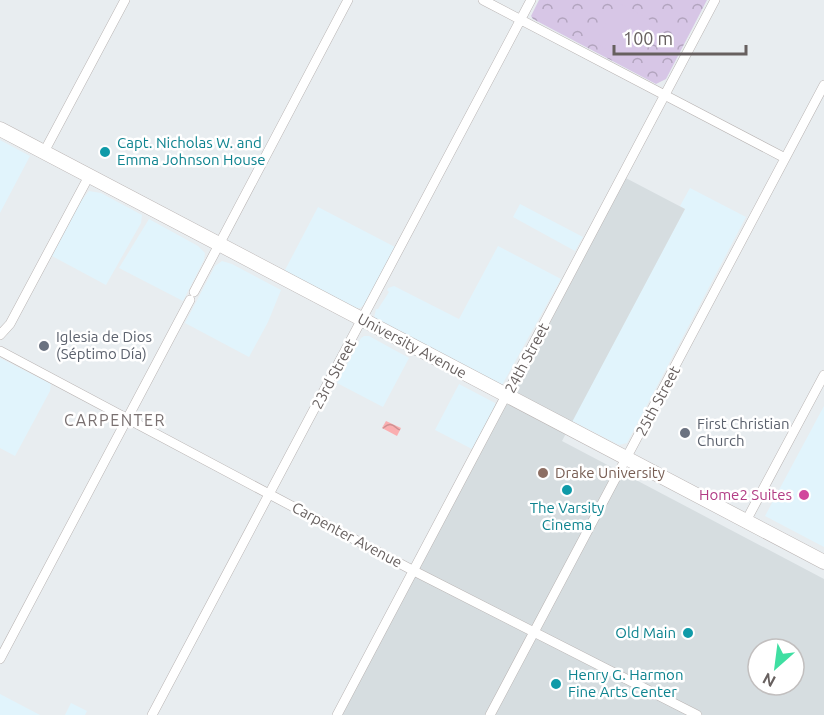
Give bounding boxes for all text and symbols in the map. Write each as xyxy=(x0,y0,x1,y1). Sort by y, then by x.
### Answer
scale bar xyxy=(614,18,746,56)
text: 100 m xyxy=(623,28,673,48)
place label: Capt. Nicholas W. and Emma Johnson House xyxy=(117,134,266,168)
marker: Capt. Nicholas W. and Emma Johnson House xyxy=(98,145,112,159)
street label: University Avenue xyxy=(355,310,470,381)
street label: 24th Street xyxy=(501,320,552,396)
place label: Iglesia de Dios (Séptimo Día) xyxy=(56,328,152,362)
street label: 23rd Street xyxy=(308,336,359,412)
marker: Iglesia de Dios (Séptimo Día) xyxy=(37,339,51,353)
street label: 25th Street xyxy=(632,363,683,439)
district label: CARPENTER xyxy=(64,411,166,429)
place label: First Christian Church xyxy=(697,415,789,449)
marker: First Christian Church xyxy=(678,426,692,440)
place label: Drake University xyxy=(555,464,665,481)
marker: Drake University xyxy=(536,466,550,480)
marker: The Varsity Cinema xyxy=(560,483,574,497)
place label: Home2 Suites xyxy=(699,486,792,503)
marker: Home2 Suites xyxy=(797,488,811,502)
street label: Carpenter Avenue xyxy=(289,498,405,571)
place label: The Varsity Cinema xyxy=(530,499,604,533)
place label: Old Main xyxy=(615,624,676,641)
marker: Old Main xyxy=(681,626,695,640)
north arrow xyxy=(746,637,806,697)
place label: Henry G. Harmon Fine Arts Center xyxy=(568,666,683,700)
text: N xyxy=(759,669,778,691)
marker: Henry G. Harmon Fine Arts Center xyxy=(549,677,563,691)

